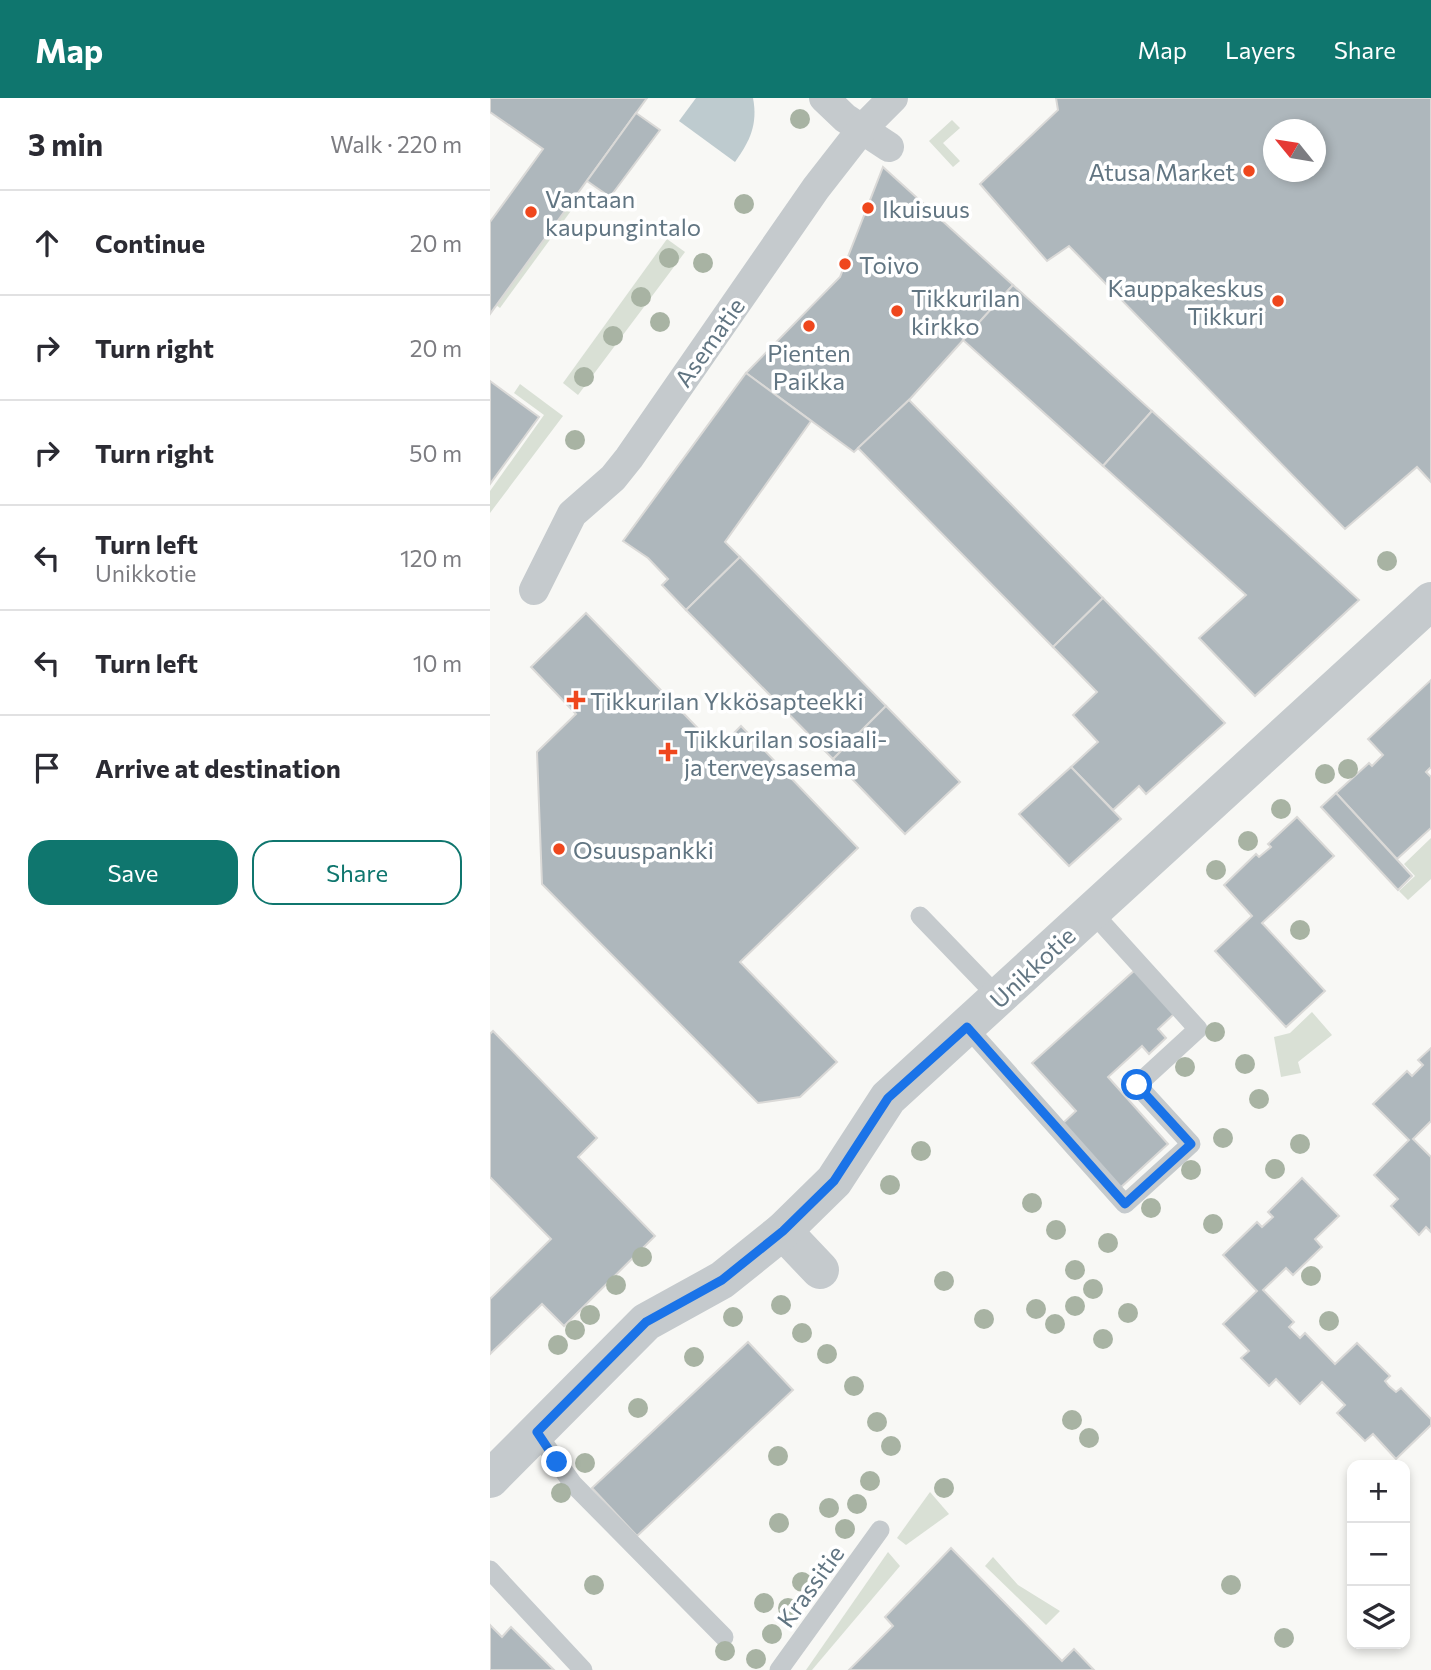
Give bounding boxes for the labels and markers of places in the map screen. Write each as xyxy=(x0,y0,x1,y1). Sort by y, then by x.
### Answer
place label: Atusa Market xyxy=(1088,157,1235,186)
marker: Atusa Market xyxy=(1241,163,1257,179)
place label: Vantaan kaupungintalo xyxy=(545,184,701,241)
place label: Ikuisuus xyxy=(882,194,970,223)
marker: Ikuisuus xyxy=(860,200,876,216)
marker: Vantaan kaupungintalo xyxy=(523,204,539,220)
place label: Toivo xyxy=(859,250,919,279)
marker: Toivo xyxy=(837,256,853,272)
place label: Kauppakeskus Tikkuri xyxy=(1108,273,1264,330)
place label: Tikkurilan kirkko xyxy=(911,283,1020,340)
marker: Kauppakeskus Tikkuri xyxy=(1270,293,1286,309)
marker: Tikkurilan kirkko xyxy=(889,303,905,319)
marker: Pienten Paikka xyxy=(801,318,817,334)
place label: Pienten Paikka xyxy=(767,338,851,395)
place label: Tikkurilan Ykkösapteekki xyxy=(590,686,864,715)
marker: Tikkurilan Ykkösapteekki xyxy=(568,692,584,708)
place label: Tikkurilan sosiaali- ja terveysasema xyxy=(684,724,887,781)
marker: Tikkurilan sosiaali- ja terveysasema xyxy=(658,742,678,762)
place label: Osuuspankki xyxy=(573,835,714,864)
marker: Osuuspankki xyxy=(551,841,567,857)

